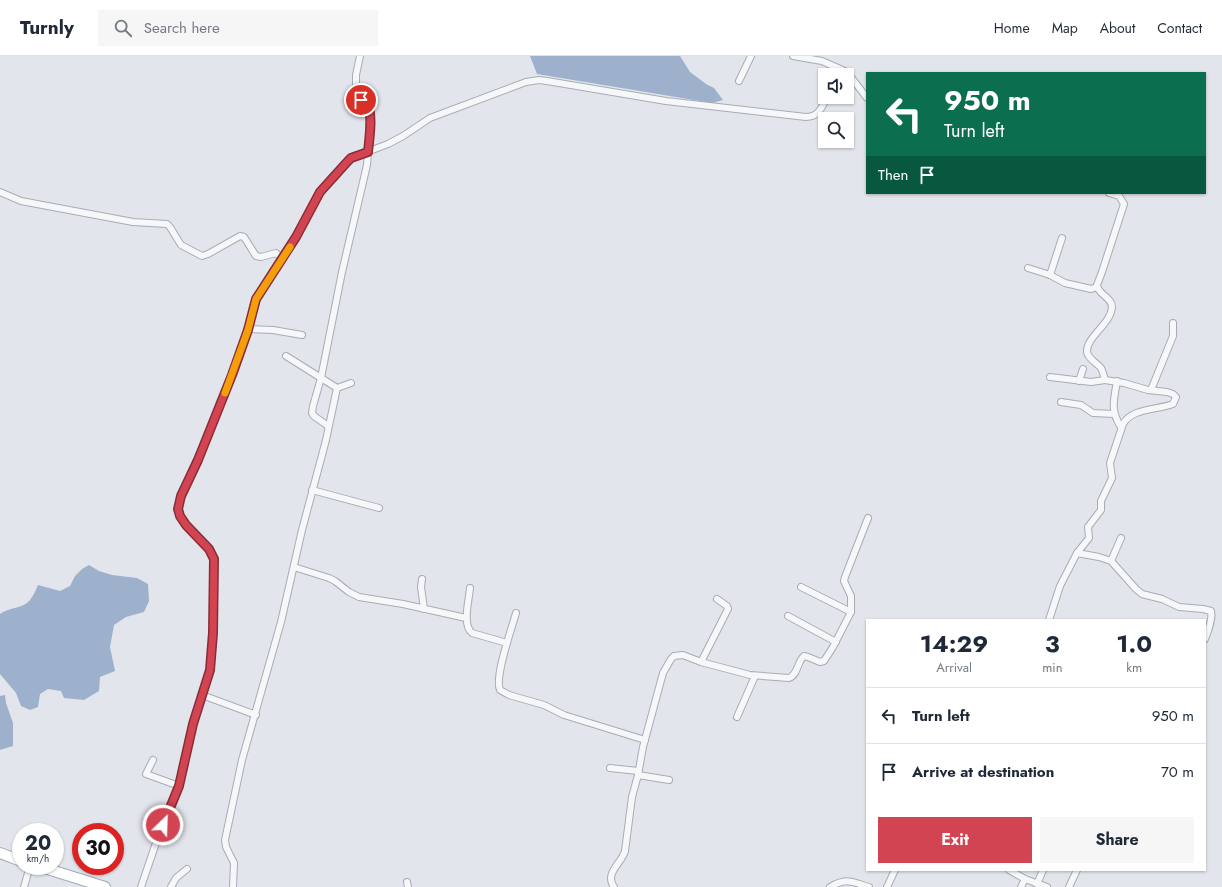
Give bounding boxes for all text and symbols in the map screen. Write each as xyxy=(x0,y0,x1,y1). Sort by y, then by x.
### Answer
search box xyxy=(98,10,378,46)
text: Turnly xyxy=(20,14,74,41)
icon: search xyxy=(112,17,134,39)
text: Search here xyxy=(144,17,220,39)
text: Home xyxy=(994,18,1030,38)
text: Map xyxy=(1052,18,1078,38)
text: About xyxy=(1100,18,1135,38)
text: Contact xyxy=(1157,18,1202,38)
map controls xyxy=(818,68,854,148)
button: sound xyxy=(818,68,854,104)
text: 950 m xyxy=(944,80,1031,121)
pin xyxy=(344,83,378,117)
icon: left xyxy=(878,88,930,140)
icon: arrive xyxy=(350,89,372,111)
button: search xyxy=(818,112,854,148)
text: Turn left xyxy=(944,118,1004,144)
text: Then xyxy=(878,164,908,186)
icon: arrive xyxy=(916,164,938,186)
text: 14:29 xyxy=(920,626,988,661)
text: 3 xyxy=(1045,626,1060,661)
text: 1.0 xyxy=(1116,626,1152,661)
text: Arrival xyxy=(936,658,972,677)
text: min xyxy=(1042,658,1062,677)
text: km xyxy=(1126,658,1142,677)
icon: left xyxy=(878,705,900,727)
text: Turn left xyxy=(912,705,970,727)
text: 950 m xyxy=(1152,705,1194,727)
icon: arrive xyxy=(878,761,900,783)
text: Arrive at destination xyxy=(912,761,1054,783)
text: 70 m xyxy=(1161,761,1194,783)
position arrow xyxy=(142,804,184,846)
button: Exit xyxy=(878,817,1032,863)
button: Share xyxy=(1040,817,1194,863)
speed limit sign: 30 xyxy=(72,823,124,875)
text: 20 xyxy=(25,829,51,858)
text: km/h xyxy=(27,851,49,866)

